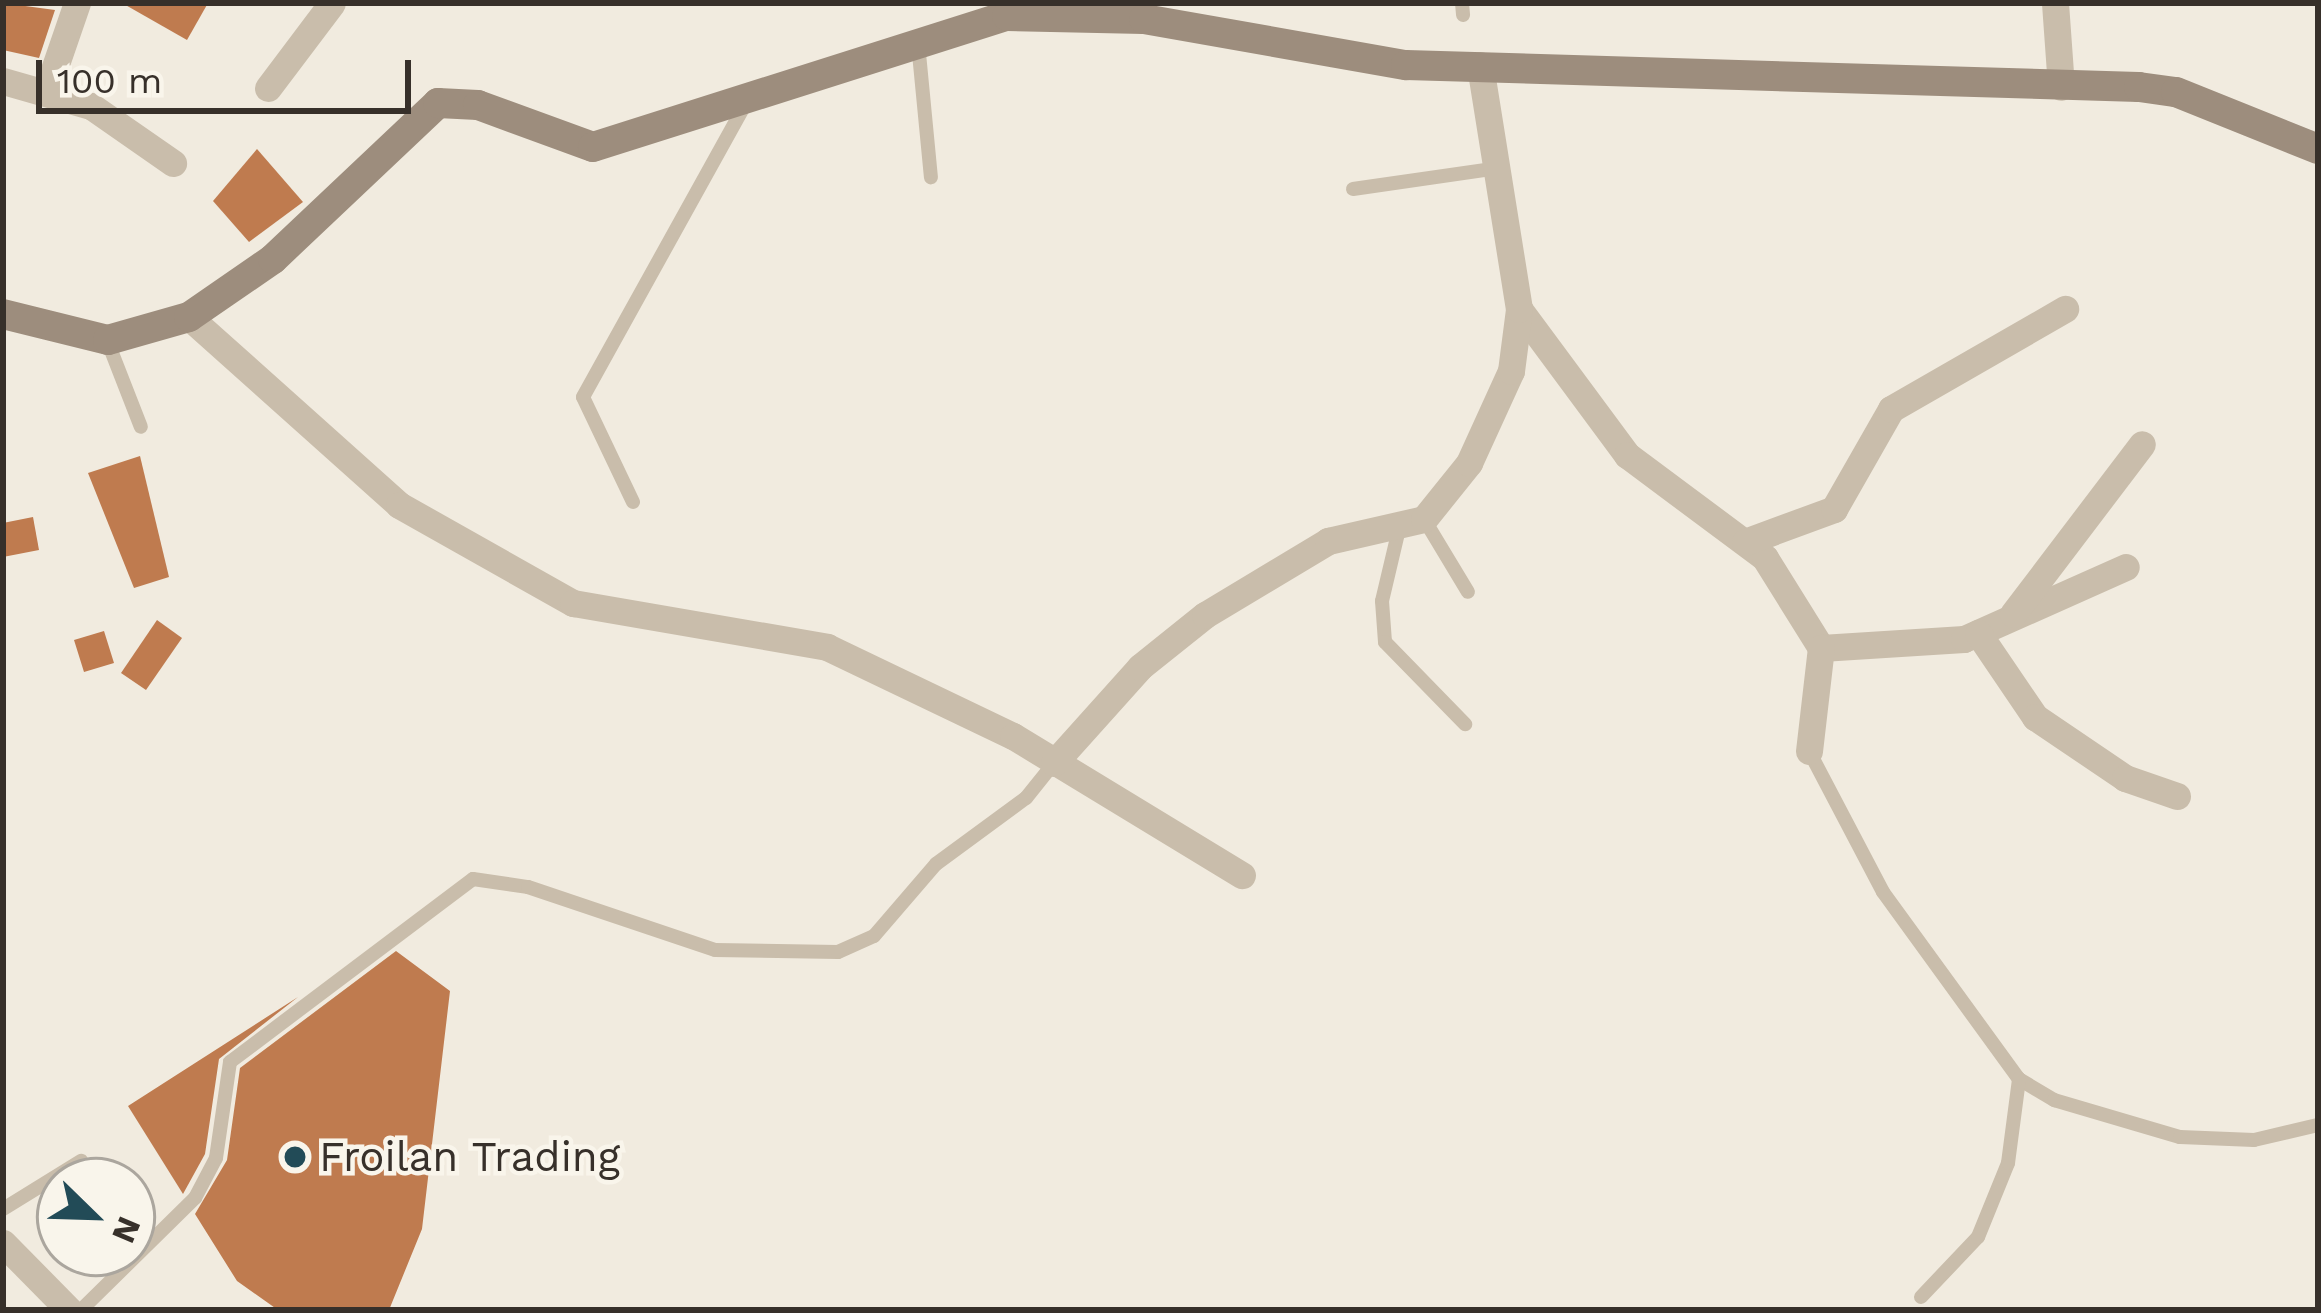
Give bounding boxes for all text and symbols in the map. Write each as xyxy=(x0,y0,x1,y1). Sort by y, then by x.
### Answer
scale bar xyxy=(42,36,417,110)
text: 100 m xyxy=(57,60,162,102)
place label: Froilan Trading xyxy=(319,1132,621,1182)
marker: Froilan Trading xyxy=(282,1144,308,1170)
north arrow xyxy=(36,1157,156,1277)
text: N xyxy=(104,1211,150,1249)

